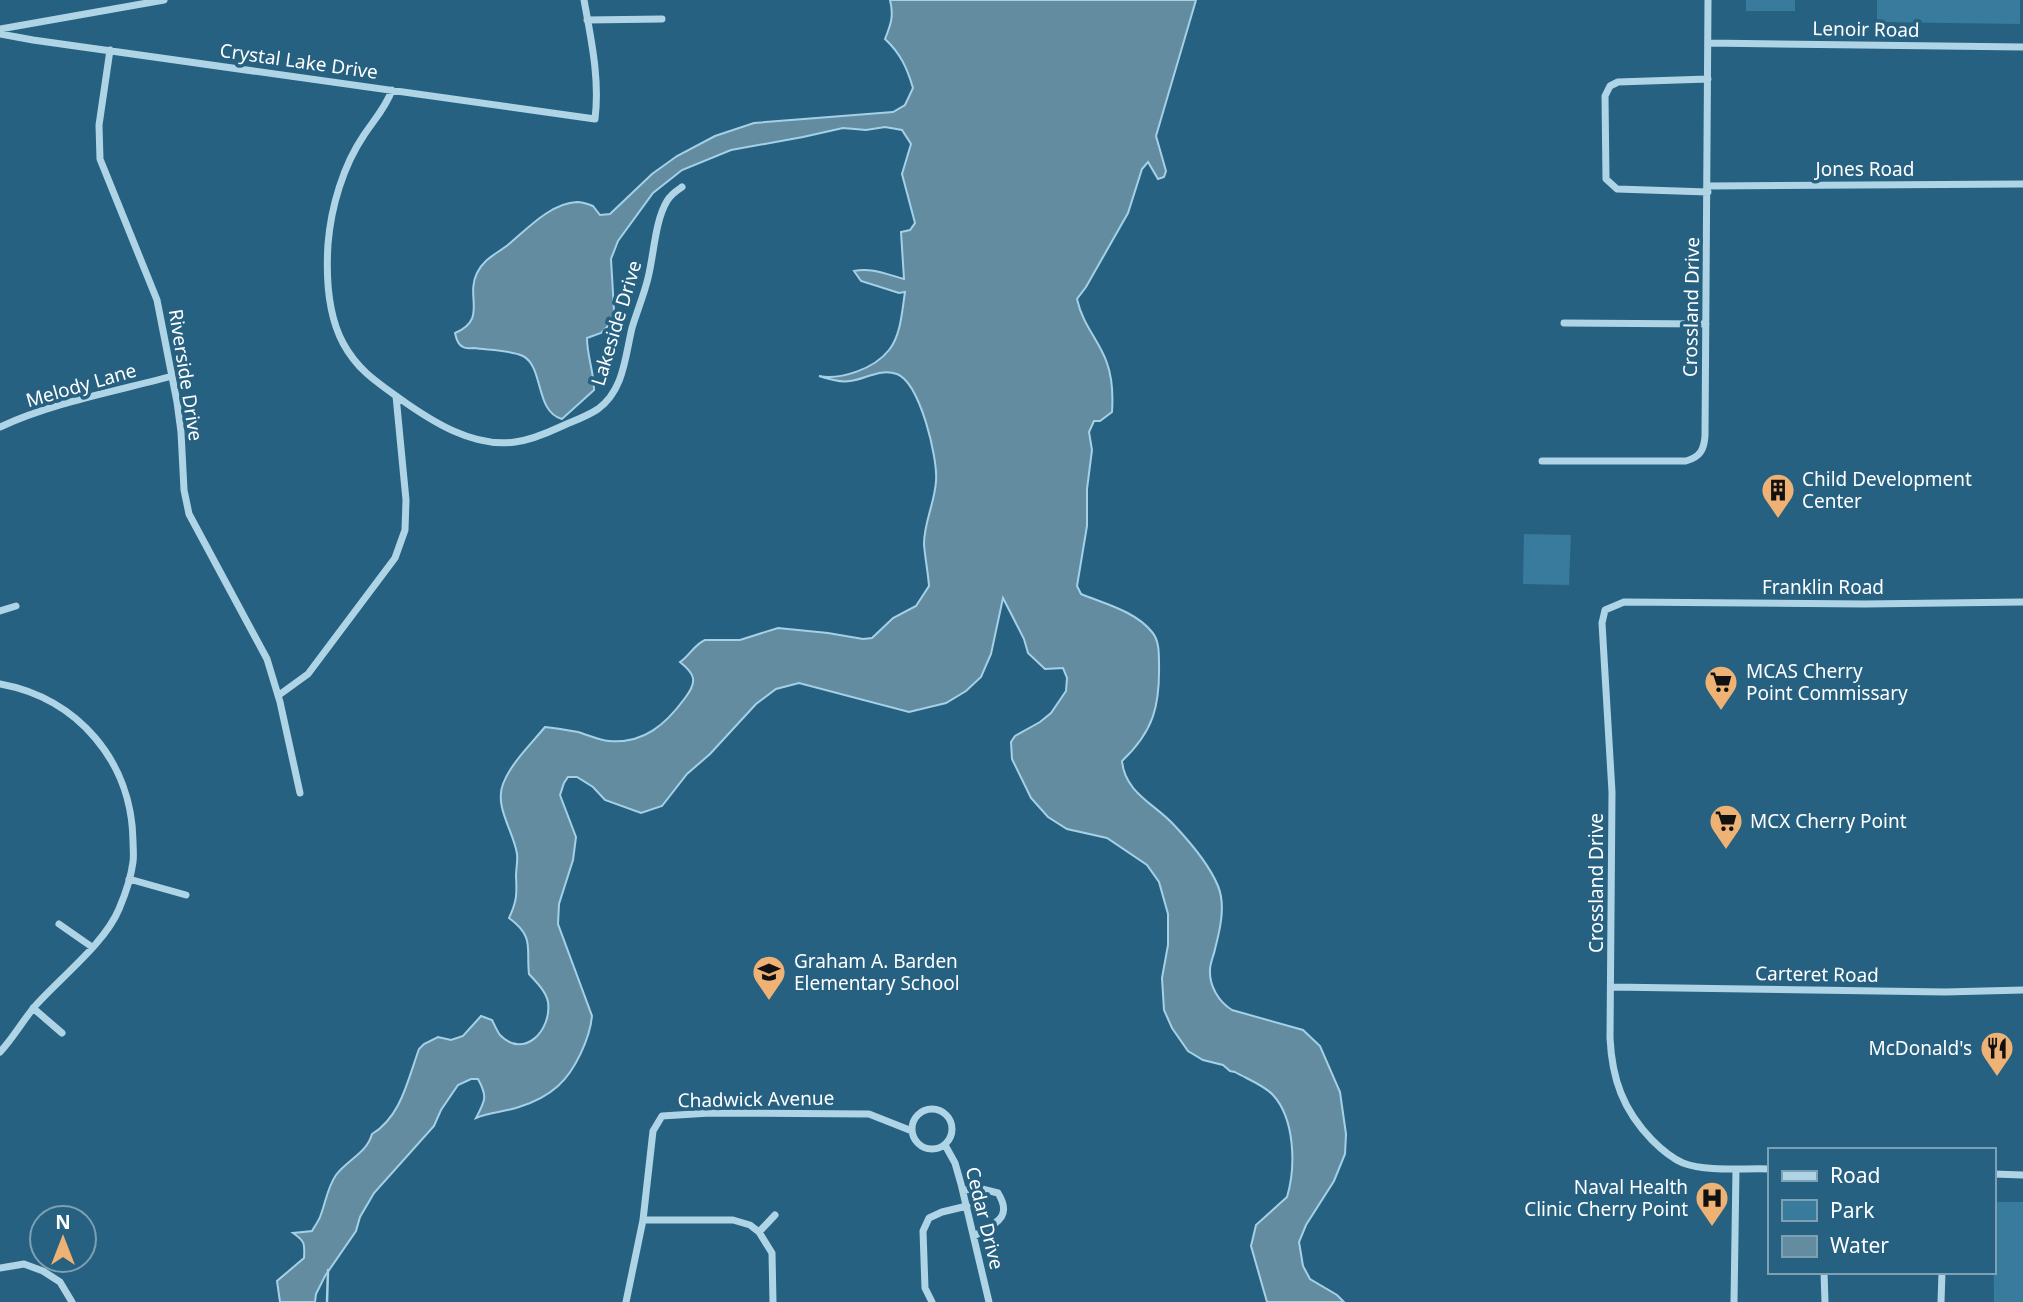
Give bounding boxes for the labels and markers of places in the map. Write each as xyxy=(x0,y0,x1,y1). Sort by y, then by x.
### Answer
place label: Child Development Center xyxy=(1802,466,1972,514)
building icon: Child Development Center xyxy=(1759,471,1797,520)
place label: MCAS Cherry Point Commissary xyxy=(1746,658,1908,706)
supermarket icon: MCAS Cherry Point Commissary xyxy=(1702,663,1740,712)
supermarket icon: MCX Cherry Point xyxy=(1707,802,1745,851)
place label: MCX Cherry Point xyxy=(1750,808,1907,834)
place label: Graham A. Barden Elementary School xyxy=(794,948,960,996)
school or university icon: Graham A. Barden Elementary School xyxy=(750,953,788,1002)
restaurant icon: McDonald's xyxy=(1978,1029,2016,1078)
place label: McDonald's xyxy=(1868,1035,1972,1061)
place label: Naval Health Clinic Cherry Point xyxy=(1524,1174,1688,1222)
hospital icon: Naval Health Clinic Cherry Point xyxy=(1693,1179,1731,1228)

